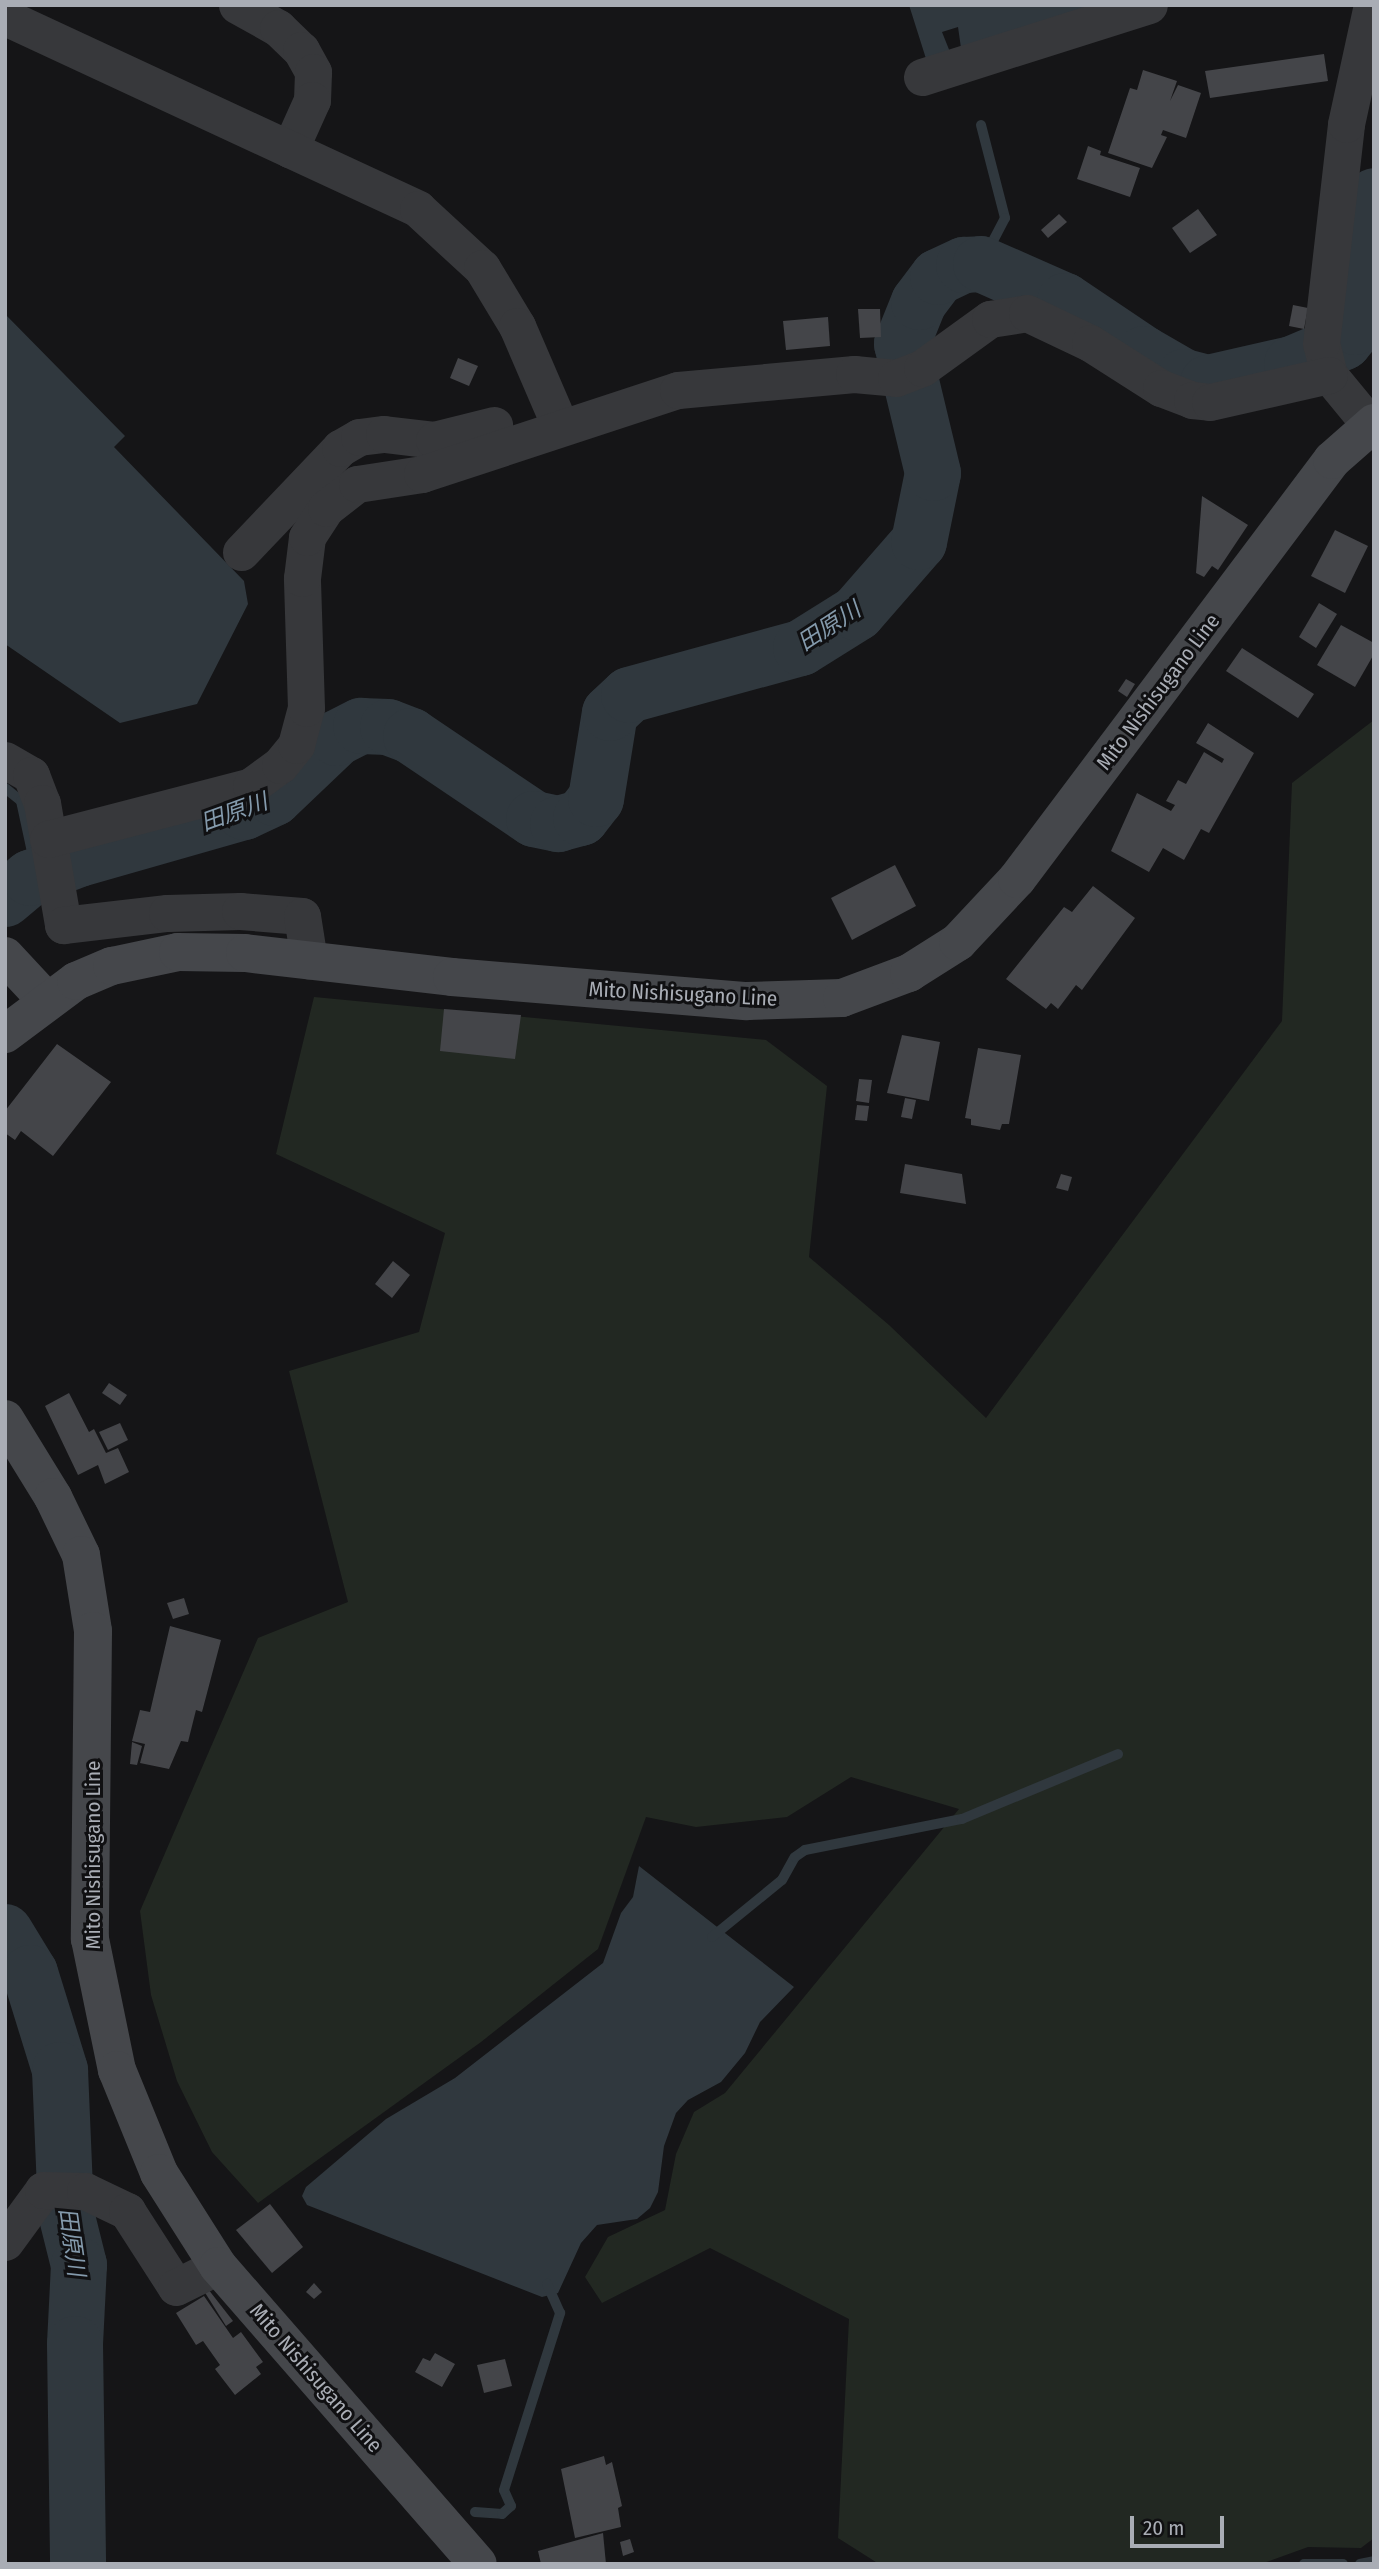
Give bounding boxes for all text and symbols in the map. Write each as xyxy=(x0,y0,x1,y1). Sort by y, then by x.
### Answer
water label: 田原川 xyxy=(793,596,865,656)
street label: Mito Nishisugano Line xyxy=(1091,609,1225,775)
water label: 田原川 xyxy=(197,787,271,837)
street label: Mito Nishisugano Line xyxy=(588,976,778,1012)
street label: Mito Nishisugano Line xyxy=(80,1761,106,1949)
water label: 田原川 xyxy=(54,2206,90,2278)
street label: Mito Nishisugano Line xyxy=(245,2298,387,2458)
scale bar xyxy=(1134,2502,1228,2546)
text: 20 m xyxy=(1143,2515,1184,2541)

